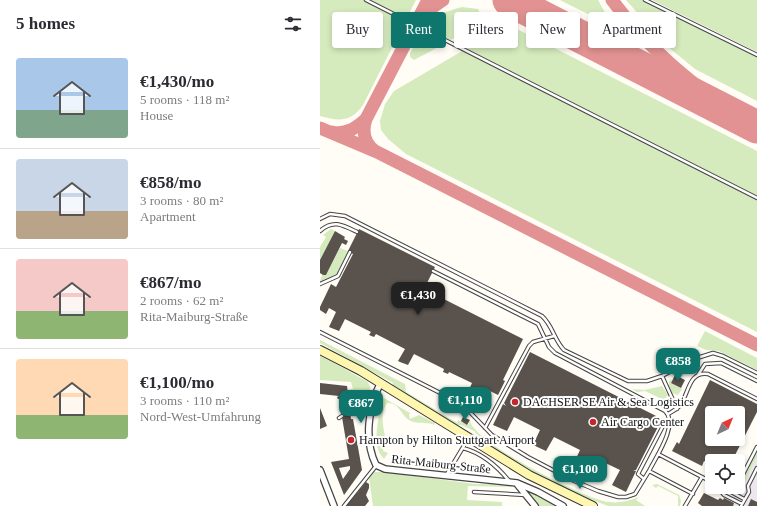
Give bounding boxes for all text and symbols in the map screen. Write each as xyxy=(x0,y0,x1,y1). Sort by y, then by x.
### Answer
chip: Buy xyxy=(332,12,383,48)
chip: Rent xyxy=(391,12,446,48)
chip: Filters xyxy=(454,12,518,48)
chip: New xyxy=(526,12,580,48)
chip: Apartment xyxy=(588,12,676,48)
icon: filters xyxy=(282,13,304,35)
text: 5 homes xyxy=(16,14,75,33)
text: €1,430/mo xyxy=(140,72,214,91)
icon: home xyxy=(48,74,96,122)
text: 5 rooms · 118 m² xyxy=(140,92,229,107)
text: House xyxy=(140,108,173,123)
text: €858/mo xyxy=(140,173,201,192)
icon: home xyxy=(48,175,96,223)
text: 3 rooms · 80 m² xyxy=(140,193,223,208)
text: Apartment xyxy=(140,209,196,224)
text: €867/mo xyxy=(140,273,201,292)
icon: home xyxy=(48,275,96,323)
pin: €1,430 xyxy=(385,282,451,316)
text: €1,430 xyxy=(400,287,436,302)
text: 2 rooms · 62 m² xyxy=(140,293,223,308)
text: Rita-Maiburg-Straße xyxy=(140,309,248,324)
pin: €858 xyxy=(654,348,702,382)
text: €858 xyxy=(665,353,691,368)
text: €1,100/mo xyxy=(140,373,214,392)
icon: home xyxy=(48,375,96,423)
pin: €1,110 xyxy=(432,387,498,421)
pin: €867 xyxy=(337,390,385,424)
text: €1,110 xyxy=(447,392,483,407)
text: 3 rooms · 110 m² xyxy=(140,393,229,408)
text: €867 xyxy=(348,395,374,410)
place label: DACHSER SE Air & Sea Logistics xyxy=(523,395,694,409)
marker: DACHSER SE Air & Sea Logistics xyxy=(510,397,520,407)
north arrow xyxy=(705,406,745,446)
map controls xyxy=(705,406,745,494)
text: Nord-West-Umfahrung xyxy=(140,409,261,424)
place label: Air Cargo Center xyxy=(601,415,684,429)
marker: Air Cargo Center xyxy=(588,417,598,427)
place label: Hampton by Hilton Stuttgart Airport xyxy=(359,433,535,447)
marker: Hampton by Hilton Stuttgart Airport xyxy=(346,435,356,445)
street label: Rita-Maiburg-Straße xyxy=(391,452,491,476)
button: locate xyxy=(705,454,745,494)
pin: €1,100 xyxy=(547,456,613,490)
text: €1,100 xyxy=(562,461,598,476)

